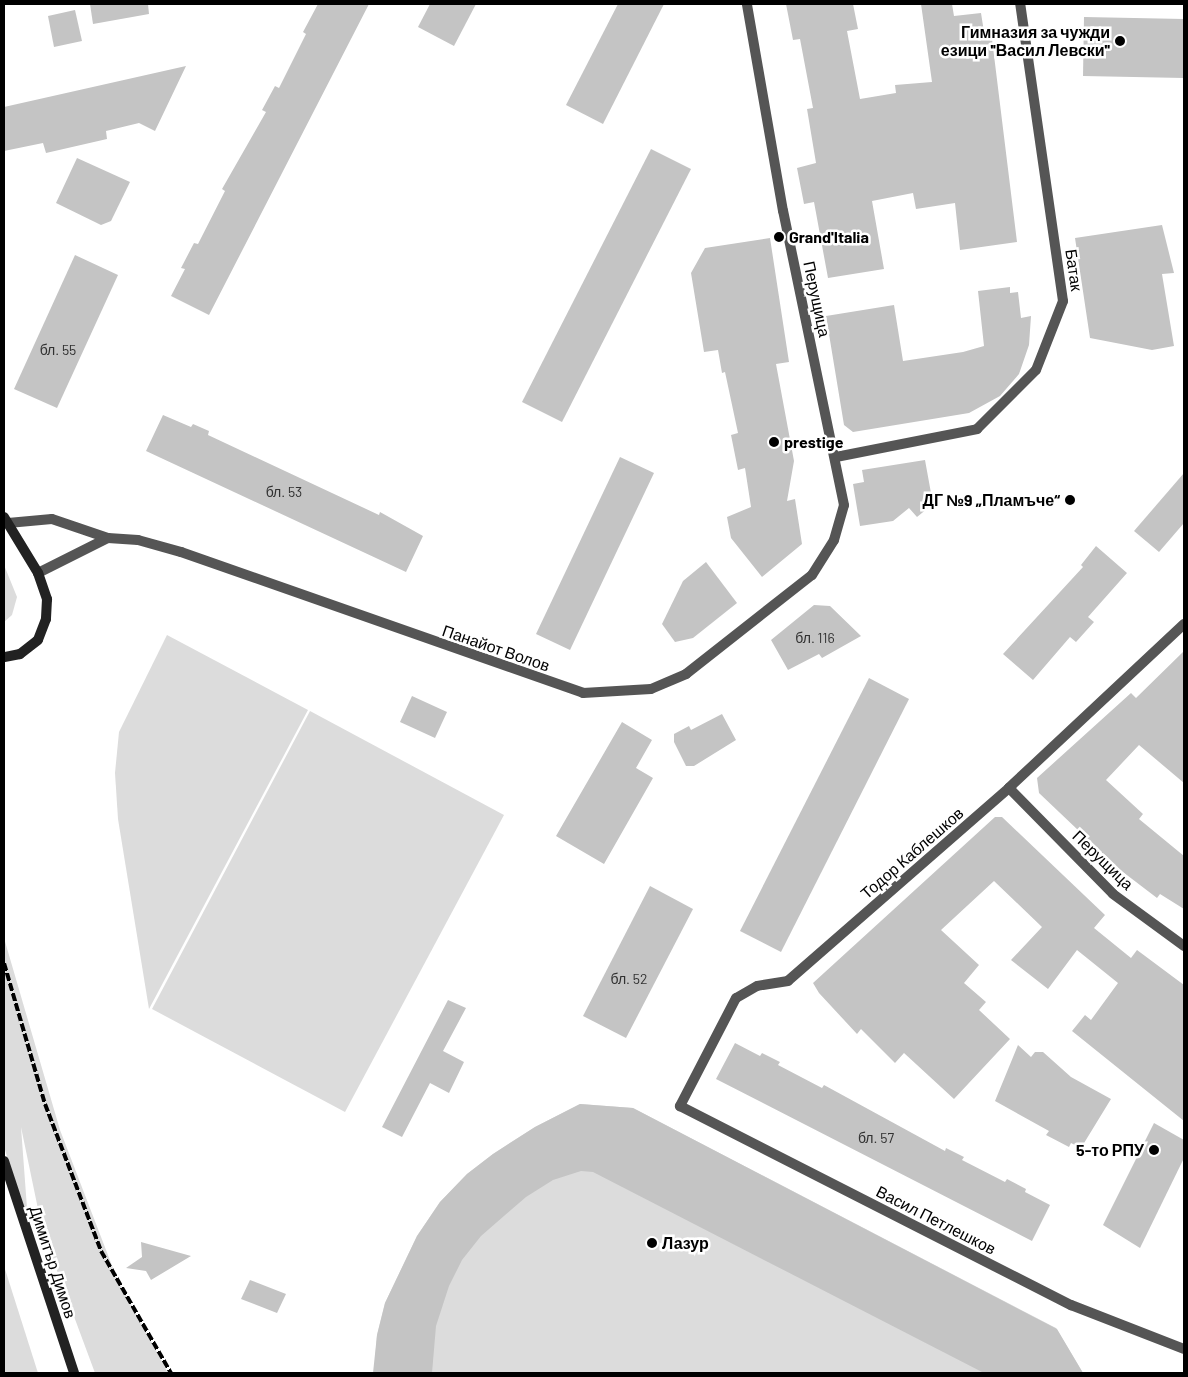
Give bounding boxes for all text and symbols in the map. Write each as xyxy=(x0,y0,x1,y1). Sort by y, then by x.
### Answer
place label: Гимназия за чужди езици ''Васил Левски'' xyxy=(941,22,1110,60)
marker: Гимназия за чужди езици ''Васил Левски'' xyxy=(1114,35,1126,47)
place label: Grand'Italia xyxy=(789,227,869,247)
marker: Grand'Italia xyxy=(773,231,785,243)
street label: Батак xyxy=(1062,248,1086,292)
street label: Перущица xyxy=(800,259,834,339)
house number: бл. 55 xyxy=(40,342,76,358)
place label: prestige xyxy=(784,432,843,452)
marker: prestige xyxy=(768,436,780,448)
house number: бл. 53 xyxy=(266,484,302,500)
place label: ДГ №9 „Пламъче“ xyxy=(923,490,1060,510)
marker: ДГ №9 „Пламъче“ xyxy=(1064,494,1076,506)
street label: Панайот Волов xyxy=(440,621,552,675)
house number: бл. 116 xyxy=(795,630,835,646)
street label: Тодор Каблешков xyxy=(857,803,967,903)
street label: Перущица xyxy=(1069,826,1137,894)
house number: бл. 52 xyxy=(611,971,647,987)
house number: бл. 57 xyxy=(858,1130,894,1146)
place label: 5-то РПУ xyxy=(1076,1140,1144,1160)
marker: 5-то РПУ xyxy=(1148,1144,1160,1156)
street label: Васил Петлешков xyxy=(873,1182,999,1258)
street label: Димитър Димов xyxy=(26,1203,80,1321)
place label: Лазур xyxy=(662,1233,709,1253)
marker: Лазур xyxy=(646,1237,658,1249)

